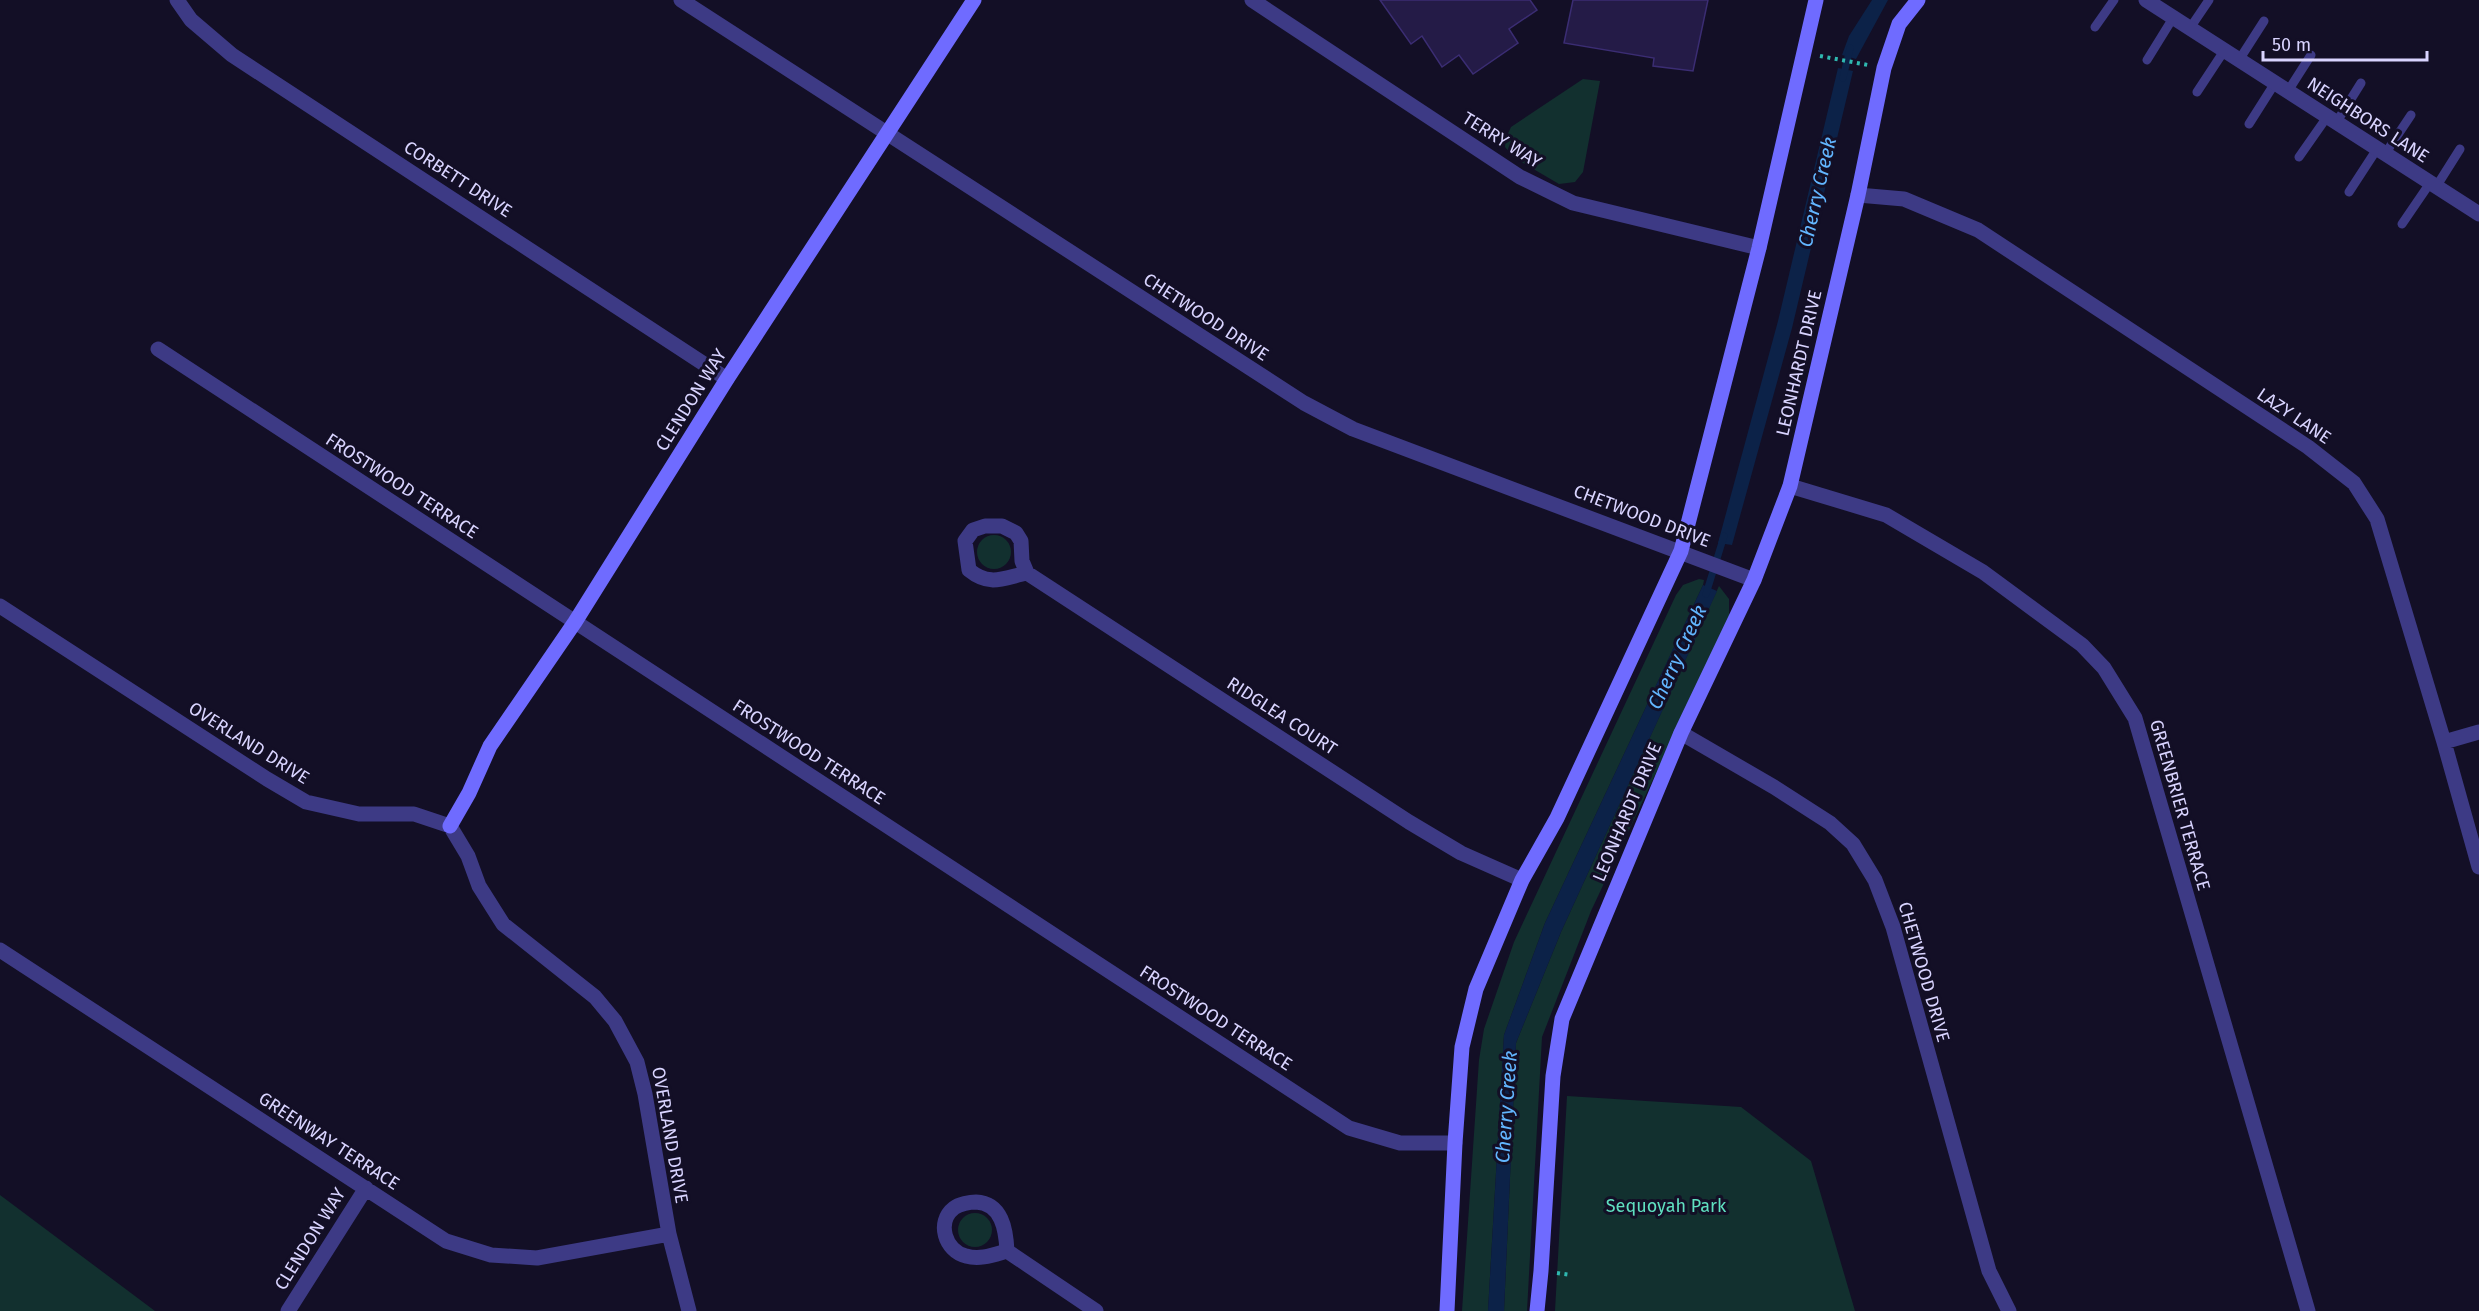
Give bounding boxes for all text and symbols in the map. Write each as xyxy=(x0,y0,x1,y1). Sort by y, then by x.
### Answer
scale bar xyxy=(2263,24,2426,62)
text: 50 m xyxy=(2272,34,2311,56)
street label: NEIGHBORS LANE xyxy=(2303,72,2433,168)
street label: TERRY WAY xyxy=(1458,107,1546,173)
water label: Cherry Creek xyxy=(1793,134,1841,249)
street label: CORBETT DRIVE xyxy=(400,136,516,222)
street label: CHETWOOD DRIVE xyxy=(1139,268,1273,366)
street label: LEONHARDT DRIVE xyxy=(1772,288,1826,438)
street label: CLENDON WAY xyxy=(651,345,731,455)
street label: LAZY LANE xyxy=(2253,383,2335,449)
street label: FROSTWOOD TERRACE xyxy=(322,428,482,544)
street label: CHETWOOD DRIVE xyxy=(1570,480,1714,552)
water label: Cherry Creek xyxy=(1642,601,1712,713)
street label: RIDGLEA COURT xyxy=(1223,672,1342,760)
street label: FROSTWOOD TERRACE xyxy=(729,694,889,810)
street label: OVERLAND DRIVE xyxy=(185,697,313,789)
street label: GREENBRIER TERRACE xyxy=(2145,717,2215,893)
street label: LEONHARDT DRIVE xyxy=(1588,739,1666,885)
street label: CHETWOOD DRIVE xyxy=(1893,899,1955,1045)
street label: FROSTWOOD TERRACE xyxy=(1136,960,1296,1076)
water label: Cherry Creek xyxy=(1490,1050,1522,1164)
street label: OVERLAND DRIVE xyxy=(647,1065,693,1205)
street label: GREENWAY TERRACE xyxy=(255,1087,403,1195)
street label: CLENDON WAY xyxy=(270,1184,350,1294)
park label: Sequoyah Park xyxy=(1606,1195,1727,1217)

